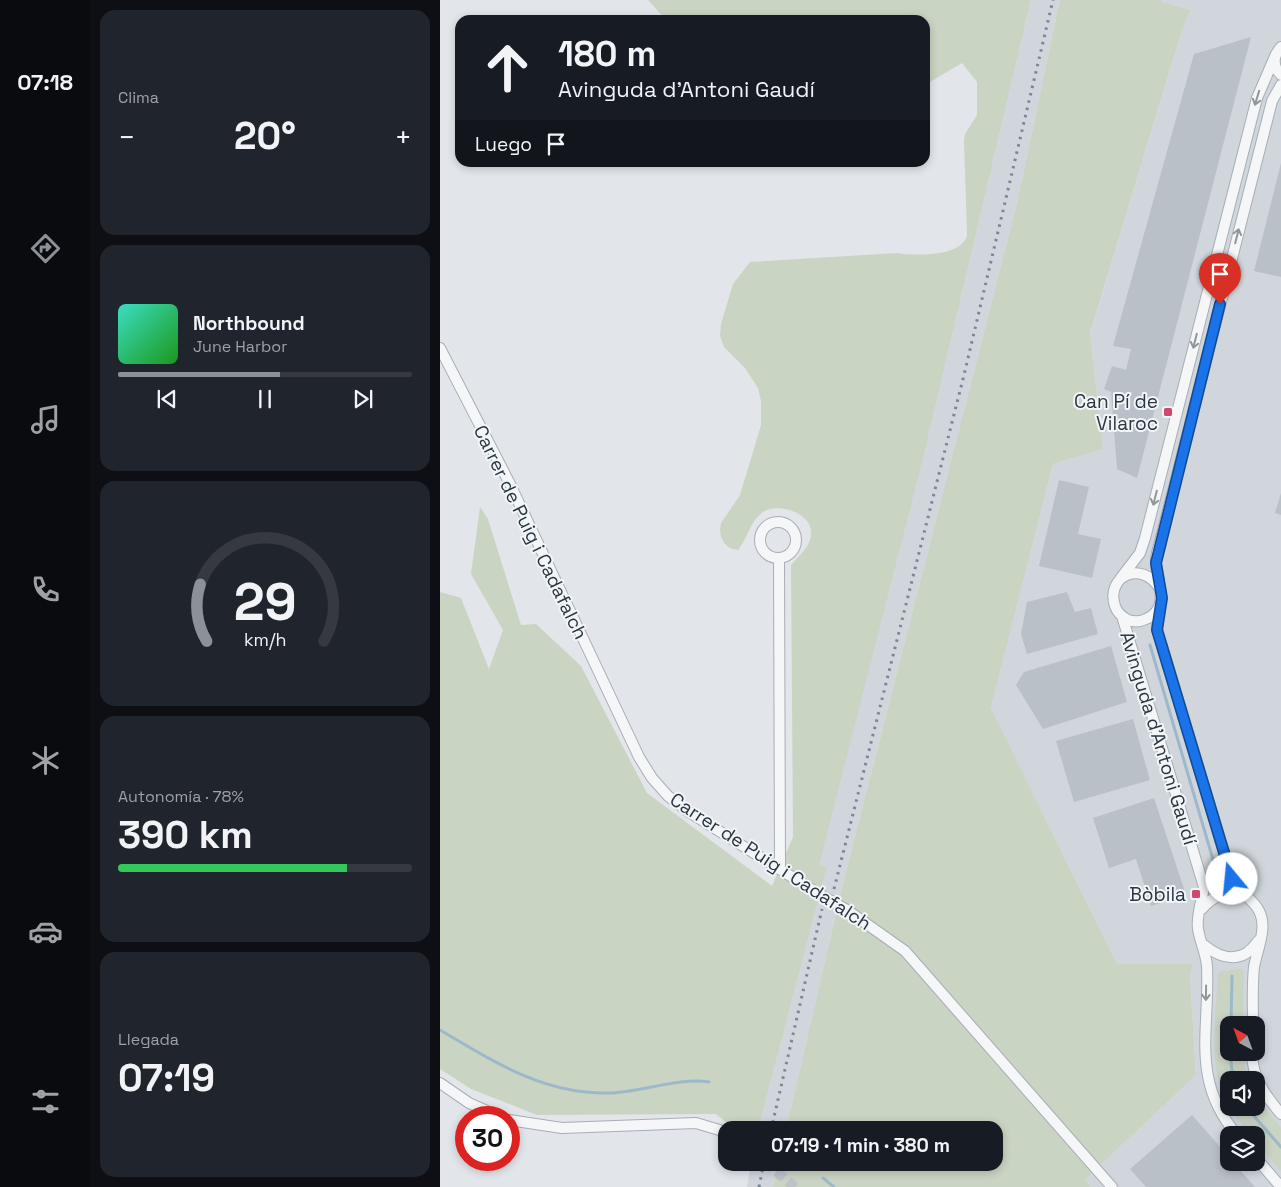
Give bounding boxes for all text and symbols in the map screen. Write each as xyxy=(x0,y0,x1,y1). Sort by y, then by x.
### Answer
text: 180 m xyxy=(558,32,656,76)
icon: ahead xyxy=(475,35,540,100)
text: 07:18 xyxy=(17,68,73,96)
text: Avinguda d'Antoni Gaudí xyxy=(558,75,815,103)
text: Clima xyxy=(118,87,159,108)
one-way arrow xyxy=(1252,90,1262,106)
text: 20° xyxy=(234,112,296,160)
text: − xyxy=(118,119,135,155)
text: + xyxy=(395,119,412,155)
icon: arrive xyxy=(542,130,570,158)
text: Luego xyxy=(475,132,532,157)
one-way arrow xyxy=(1233,228,1242,244)
icon: directions xyxy=(28,231,63,266)
pin xyxy=(1199,253,1241,304)
icon: arrive xyxy=(1206,260,1234,288)
text: Northbound xyxy=(193,311,305,336)
one-way arrow xyxy=(1190,332,1199,348)
text: June Harbor xyxy=(193,336,287,357)
icon: previous xyxy=(153,385,181,413)
icon: pause xyxy=(251,385,279,413)
icon: next xyxy=(349,385,377,413)
place label: Can Pí de Vilaroc xyxy=(1074,389,1158,436)
icon: music xyxy=(28,402,63,437)
marker: Can Pí de Vilaroc xyxy=(1162,406,1174,418)
street label: Carrer de Puig i Cadafalch xyxy=(468,421,593,643)
one-way arrow xyxy=(1150,490,1159,506)
text: 29 xyxy=(234,569,296,635)
icon: phone xyxy=(28,572,63,607)
text: km/h xyxy=(244,628,286,651)
street label: Avinguda d'Antoni Gaudí xyxy=(1114,628,1203,848)
icon: climate xyxy=(28,743,63,778)
text: Autonomía · 78% xyxy=(118,786,244,807)
street label: Carrer de Puig i Cadafalch xyxy=(665,787,876,936)
text: 390 km xyxy=(118,811,253,859)
position arrow xyxy=(1205,852,1257,904)
place label: Bòbila xyxy=(1129,882,1186,907)
marker: Bòbila xyxy=(1190,888,1202,900)
icon: car xyxy=(28,914,63,949)
one-way arrow xyxy=(1201,984,1211,1001)
north arrow xyxy=(1220,1016,1265,1061)
map controls xyxy=(1220,1016,1265,1171)
text: Llegada xyxy=(118,1029,179,1050)
text: 07:19 xyxy=(118,1054,215,1102)
button: sound xyxy=(1220,1071,1265,1116)
icon: filters xyxy=(28,1084,63,1119)
speed limit sign: 30 xyxy=(455,1106,520,1171)
button: layers xyxy=(1220,1126,1265,1171)
text: 07:19 · 1 min · 380 m xyxy=(771,1133,950,1158)

